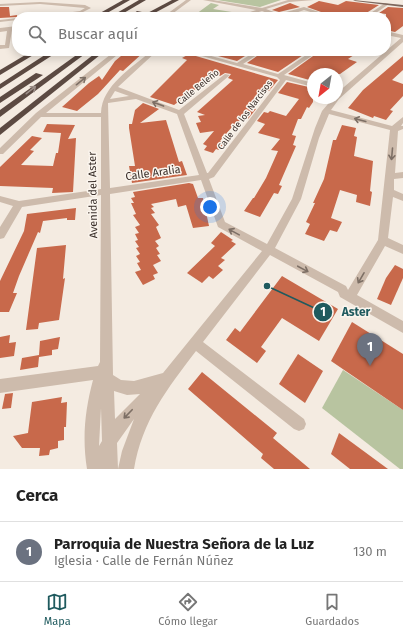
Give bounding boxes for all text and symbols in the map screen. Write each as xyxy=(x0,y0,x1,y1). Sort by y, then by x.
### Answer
search box xyxy=(12,12,391,56)
icon: search xyxy=(26,23,48,45)
text: Buscar aquí xyxy=(58,25,138,43)
street label: Calle Beleño xyxy=(175,67,221,107)
north arrow xyxy=(307,68,343,104)
one-way arrow xyxy=(75,77,86,86)
street label: Calle de los Narcisos xyxy=(216,78,274,152)
one-way arrow xyxy=(25,86,36,95)
one-way arrow xyxy=(152,100,164,108)
one-way arrow xyxy=(354,116,367,123)
one-way arrow xyxy=(388,147,395,160)
street label: Avenida del Aster xyxy=(86,151,100,239)
street label: Calle Aralia xyxy=(125,163,181,183)
your location xyxy=(200,197,220,217)
one-way arrow xyxy=(228,227,240,235)
one-way arrow xyxy=(297,265,309,273)
one-way arrow xyxy=(357,272,365,284)
callout: Aster xyxy=(313,300,378,324)
text: 1 xyxy=(320,305,326,319)
text: Aster xyxy=(341,305,371,319)
pin: 1 xyxy=(357,333,383,366)
one-way arrow xyxy=(123,409,133,419)
text: Cerca xyxy=(16,485,58,506)
text: Parroquia de Nuestra Señora de la Luz xyxy=(54,535,314,553)
text: 1 xyxy=(26,544,32,559)
text: 130 m xyxy=(353,544,387,559)
text: Iglesia · Calle de Fernán Núñez xyxy=(54,553,233,568)
tab: Mapa xyxy=(44,591,71,628)
tab: Cómo llegar xyxy=(158,591,218,628)
tab: Guardados xyxy=(305,591,359,628)

